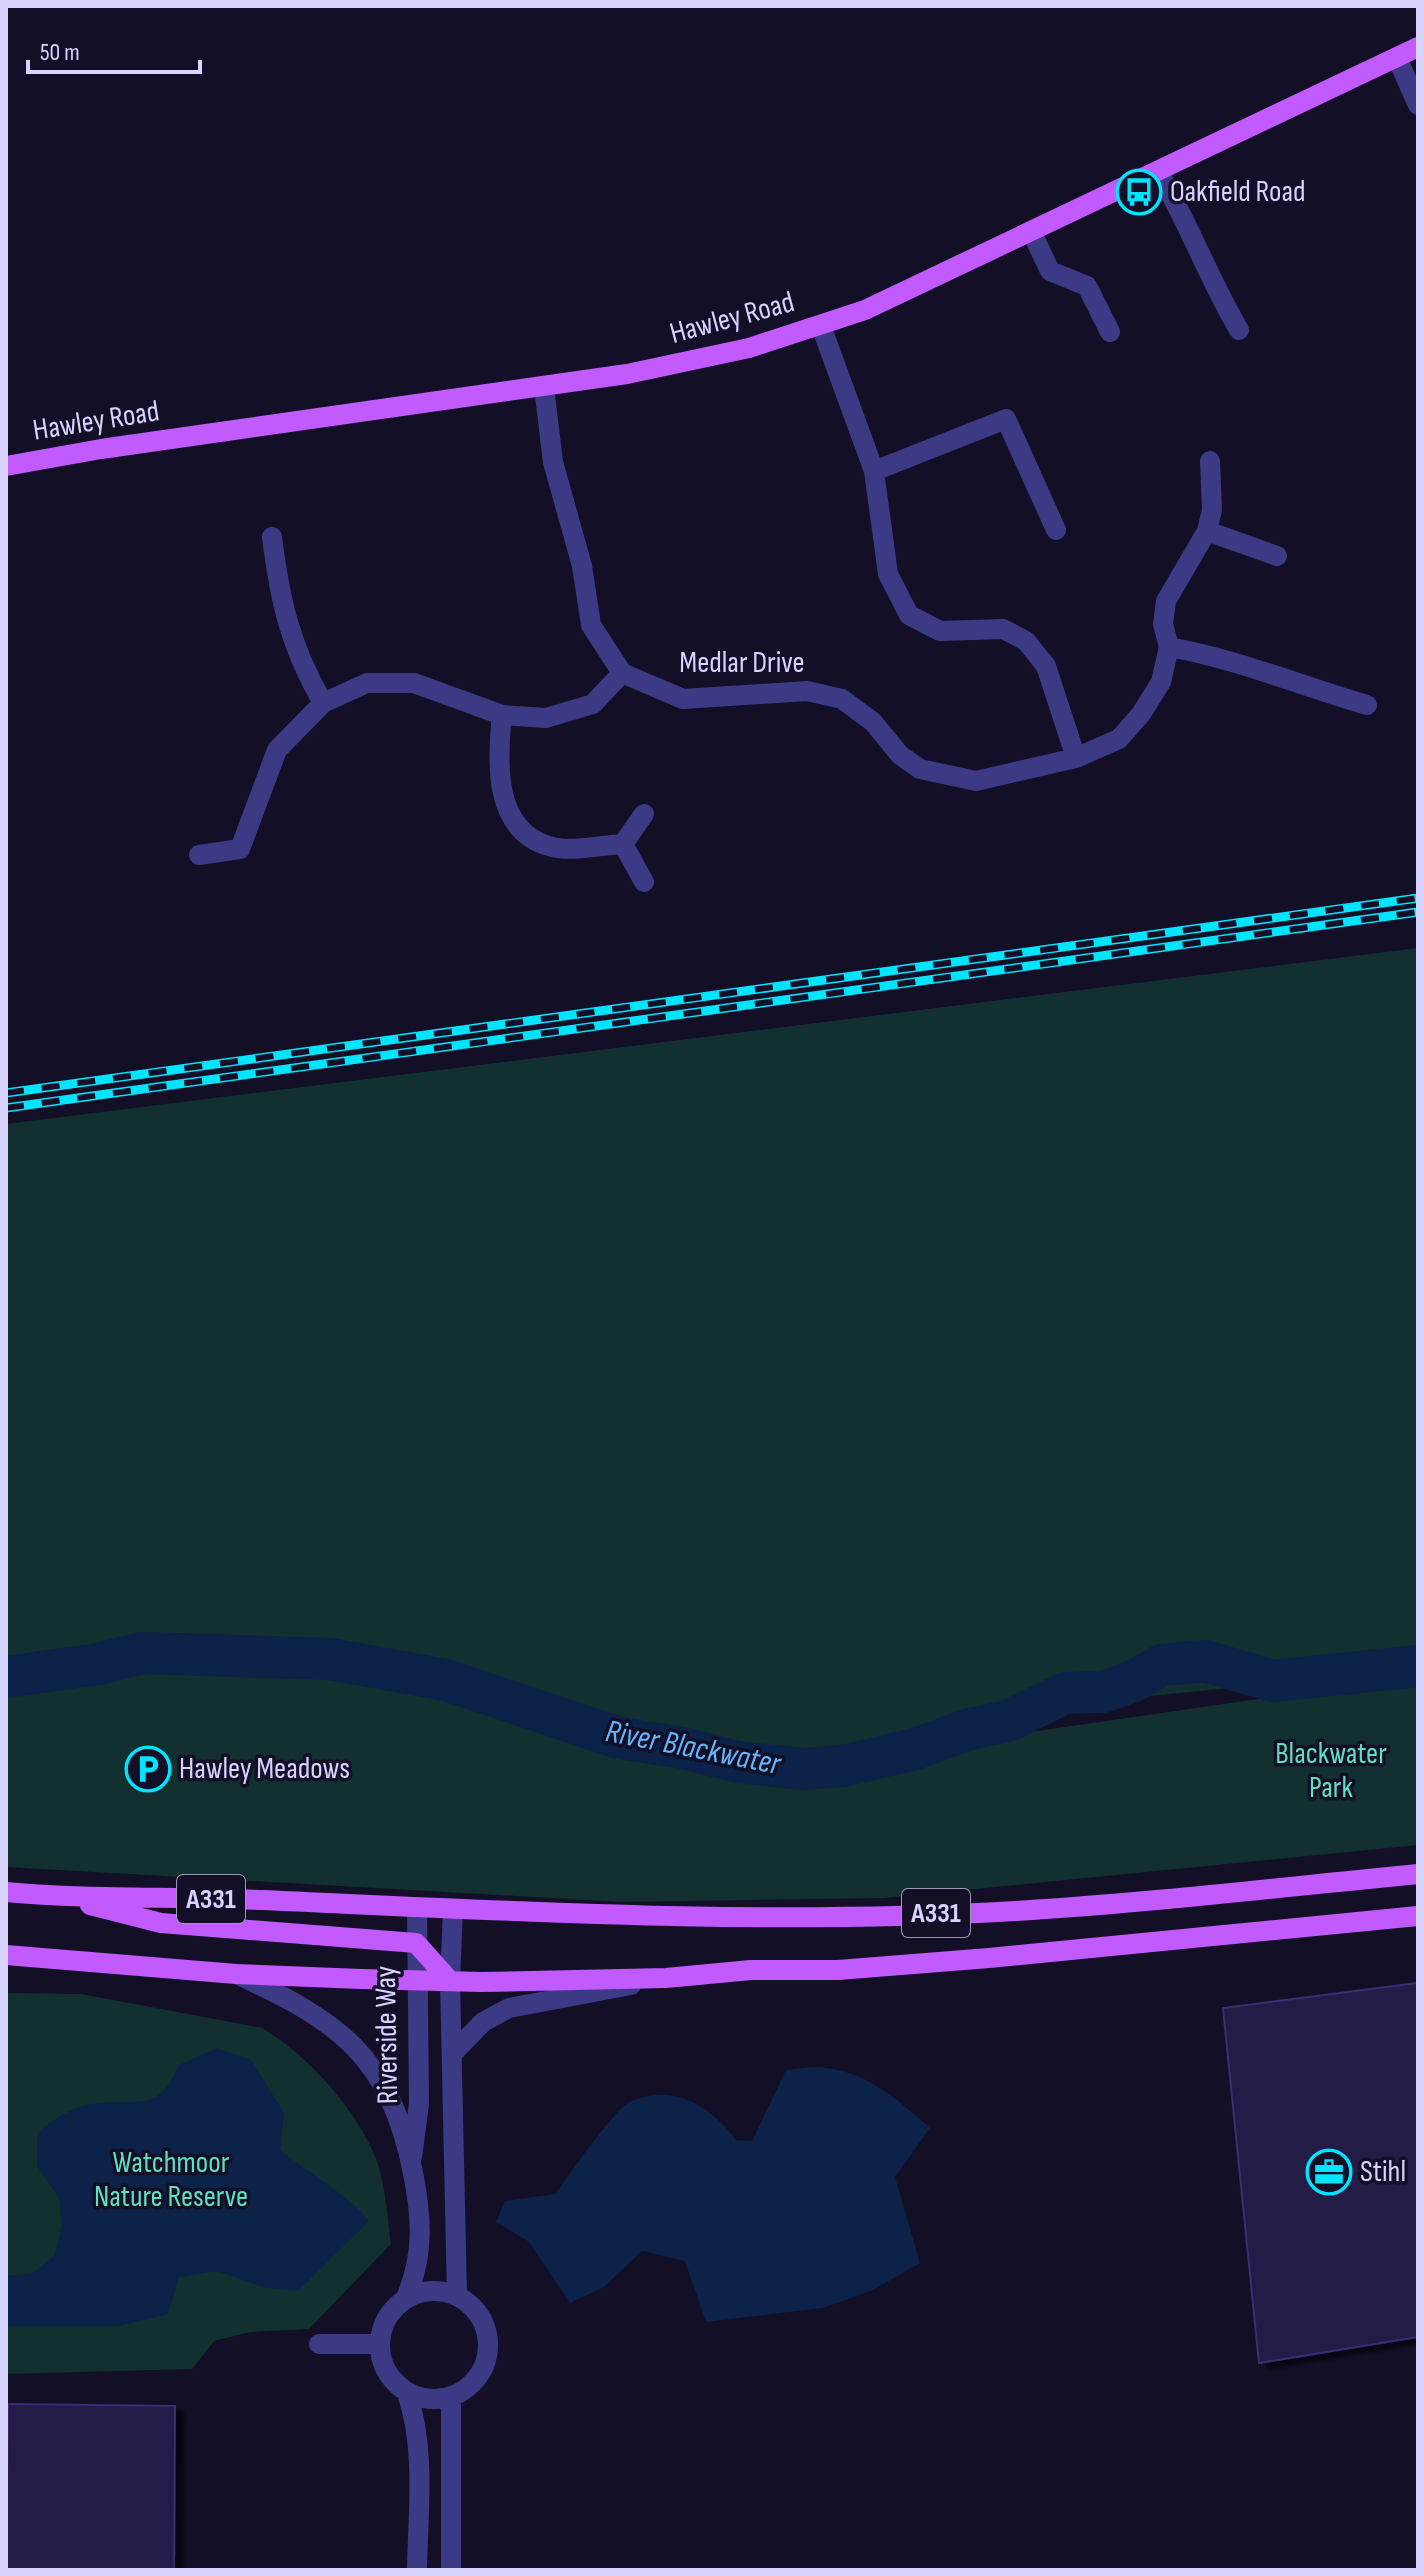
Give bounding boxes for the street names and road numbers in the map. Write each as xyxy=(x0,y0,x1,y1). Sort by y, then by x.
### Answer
street label: Hawley Road xyxy=(666,284,798,352)
street label: Hawley Road xyxy=(30,393,162,449)
street label: Medlar Drive xyxy=(679,645,805,681)
road number: A331 xyxy=(177,1875,245,1923)
road number: A331 xyxy=(902,1889,970,1937)
street label: Riverside Way xyxy=(368,1965,406,2104)

